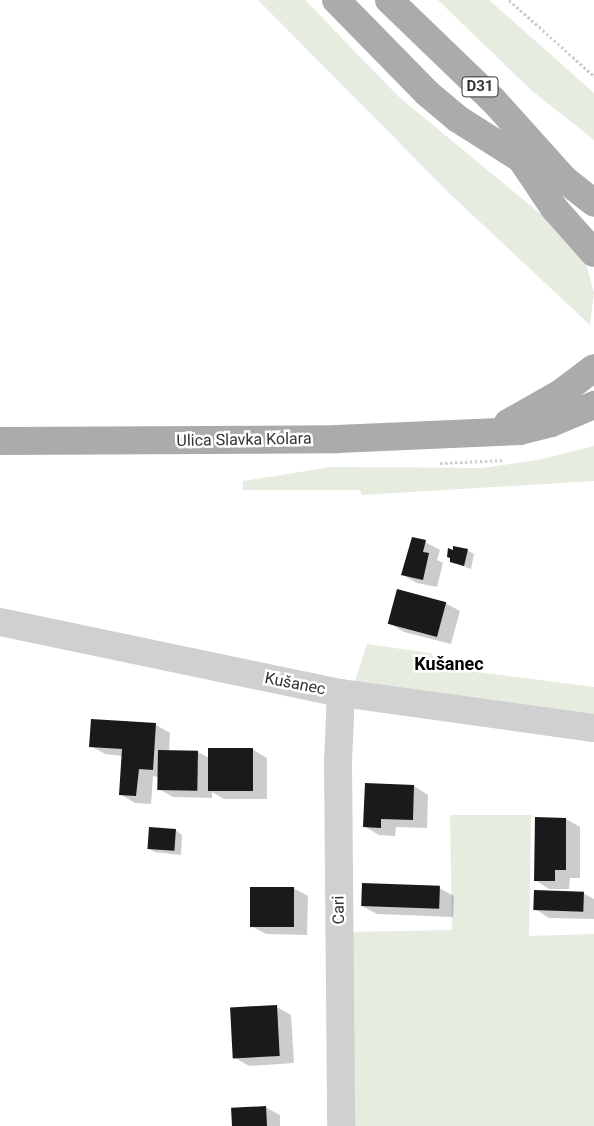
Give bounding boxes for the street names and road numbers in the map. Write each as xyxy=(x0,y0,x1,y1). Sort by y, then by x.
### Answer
road number: D31 xyxy=(461,74,499,100)
street label: Ulica Slavka Kolara xyxy=(176,429,312,451)
street label: Kušanec xyxy=(263,669,327,699)
street label: Cari xyxy=(329,896,349,924)

